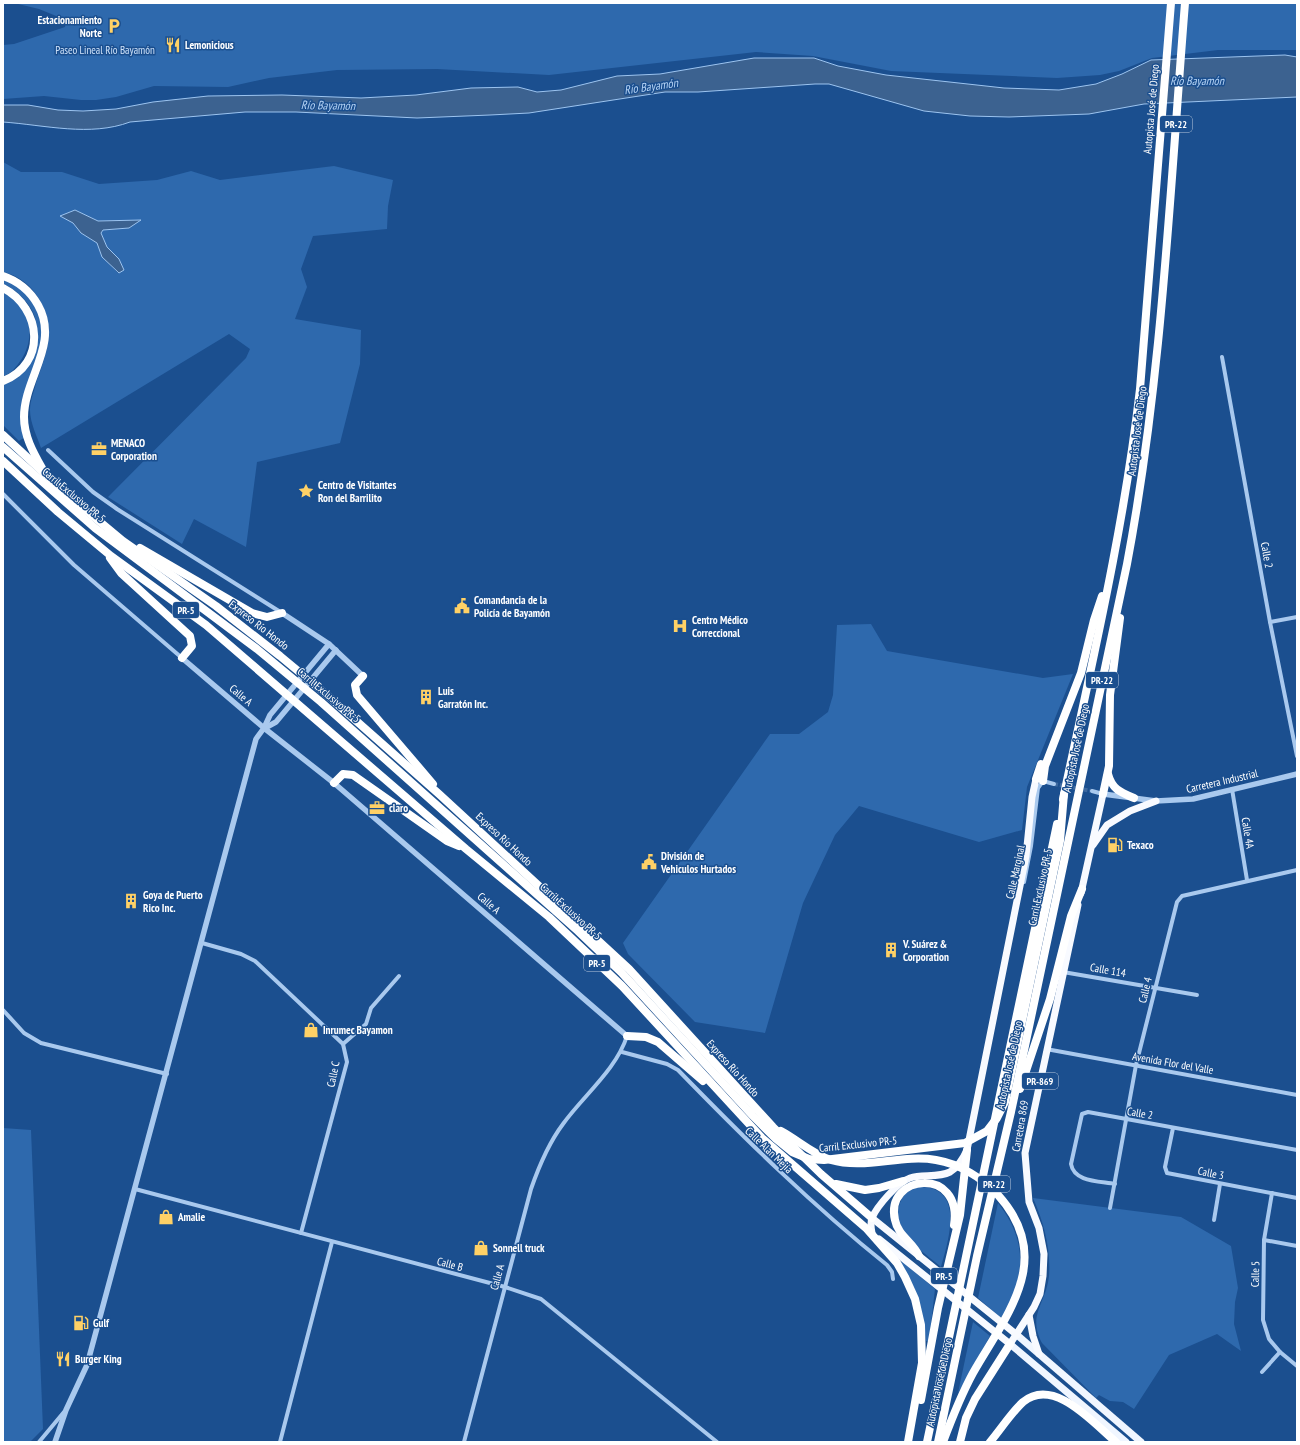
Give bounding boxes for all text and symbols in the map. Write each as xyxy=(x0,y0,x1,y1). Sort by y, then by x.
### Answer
place label: Estacionamiento Norte xyxy=(37,13,102,40)
parking icon: Estacionamiento Norte xyxy=(105,17,123,35)
restaurant icon: Lemonicious xyxy=(164,36,182,54)
place label: Lemonicious xyxy=(185,38,234,52)
park label: Paseo Lineal Río Bayamón xyxy=(55,43,155,57)
street label: Autopista José de Diego xyxy=(1140,63,1162,154)
water label: Río Bayamón xyxy=(1170,73,1225,88)
water label: Río Bayamón xyxy=(623,75,680,97)
water label: Río Bayamón xyxy=(301,97,356,113)
road number: PR-22 xyxy=(1160,116,1192,132)
street label: Autopista José de Diego xyxy=(1125,385,1149,477)
place label: MENACO Corporation xyxy=(111,436,157,463)
office icon: MENACO Corporation xyxy=(90,440,108,458)
street label: Carril Exclusivo PR-5 xyxy=(39,464,109,526)
place label: Centro de Visitantes Ron del Barrilito xyxy=(318,478,396,505)
place icon: Centro de Visitantes Ron del Barrilito xyxy=(297,482,315,500)
street label: Calle 2 xyxy=(1258,541,1276,569)
place label: Comandancia de la Policía de Bayamón xyxy=(474,593,550,620)
street label: Expreso Río Hondo xyxy=(226,597,292,653)
public building icon: Comandancia de la Policía de Bayamón xyxy=(453,597,471,615)
road number: PR-5 xyxy=(173,602,199,618)
place label: Centro Médico Correccional xyxy=(692,613,748,640)
hospital icon: Centro Médico Correccional xyxy=(671,617,689,635)
street label: Carril Exclusivo PR-5 xyxy=(294,664,364,726)
road number: PR-22 xyxy=(1086,672,1118,688)
street label: Calle A xyxy=(226,681,256,709)
place label: Luis Garratón Inc. xyxy=(438,684,488,711)
building icon: Luis Garratón Inc. xyxy=(417,688,435,706)
street label: Autopista José de Diego xyxy=(1060,702,1092,794)
street label: Carretera Industrial xyxy=(1185,766,1260,796)
office icon: claro xyxy=(368,799,386,817)
place label: claro xyxy=(389,801,408,815)
street label: Expreso Río Hondo xyxy=(473,809,535,869)
street label: Calle 4A xyxy=(1239,816,1257,850)
fuel station icon: Texaco xyxy=(1106,836,1124,854)
place label: Texaco xyxy=(1127,838,1154,852)
street label: Calle Marginal xyxy=(1002,843,1028,900)
street label: Carril Exclusivo PR-5 xyxy=(1025,847,1055,927)
place label: División de Vehiculos Hurtados xyxy=(660,849,736,876)
public building icon: División de Vehiculos Hurtados xyxy=(640,853,658,871)
street label: Carril Exclusivo PR-5 xyxy=(537,880,605,942)
place label: Goya de Puerto Rico Inc. xyxy=(143,888,203,915)
street label: Calle A xyxy=(475,889,504,917)
building icon: Goya de Puerto Rico Inc. xyxy=(122,892,140,910)
place label: V. Suárez & Corporation xyxy=(902,937,949,964)
building icon: V. Suárez & Corporation xyxy=(882,941,900,959)
road number: PR-5 xyxy=(584,955,610,971)
street label: Calle 114 xyxy=(1089,960,1127,980)
street label: Calle 4 xyxy=(1135,976,1155,1004)
street label: Autopista José de Diego xyxy=(993,1019,1025,1111)
shop icon: Inrumec Bayamon xyxy=(302,1021,320,1039)
place label: Inrumec Bayamon xyxy=(323,1023,393,1037)
street label: Expreso Río Hondo xyxy=(704,1037,763,1100)
street label: Avenida Flor del Valle xyxy=(1131,1049,1215,1077)
street label: Calle C xyxy=(323,1060,343,1088)
road number: PR-869 xyxy=(1022,1073,1058,1089)
street label: Carretera 869 xyxy=(1009,1099,1031,1153)
street label: Calle 2 xyxy=(1126,1104,1154,1122)
street label: Calle Alan Mejía xyxy=(742,1124,796,1176)
street label: Carril Exclusivo PR-5 xyxy=(818,1133,898,1155)
street label: Calle 3 xyxy=(1197,1163,1225,1183)
road number: PR-22 xyxy=(978,1176,1010,1192)
shop icon: Amalie xyxy=(157,1208,175,1226)
place label: Amalie xyxy=(177,1210,205,1224)
shop icon: Sonnell truck xyxy=(472,1239,490,1257)
place label: Sonnell truck xyxy=(493,1241,545,1255)
street label: Calle B xyxy=(435,1254,465,1274)
street label: Calle 5 xyxy=(1248,1261,1262,1287)
street label: Calle A xyxy=(487,1262,507,1291)
road number: PR-5 xyxy=(931,1268,957,1284)
fuel station icon: Gulf xyxy=(72,1314,90,1332)
place label: Gulf xyxy=(93,1316,110,1330)
street label: Autopista José de Diego xyxy=(923,1336,955,1428)
restaurant icon: Burger King xyxy=(54,1350,72,1368)
place label: Burger King xyxy=(75,1352,122,1366)

